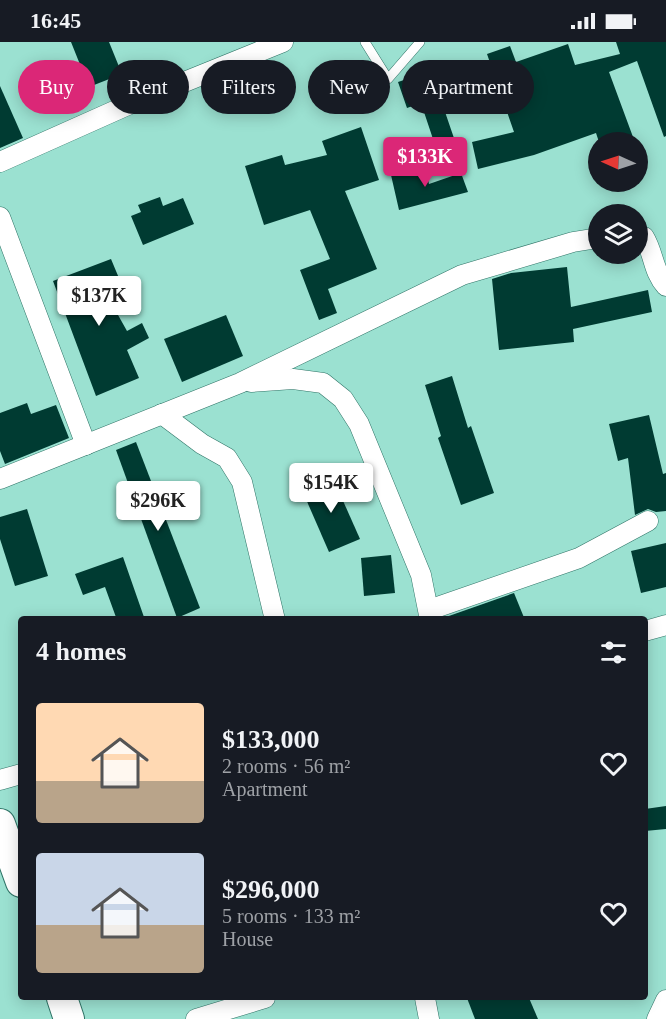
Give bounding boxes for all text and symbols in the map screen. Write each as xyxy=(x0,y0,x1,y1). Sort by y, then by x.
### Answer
text: 16:45 xyxy=(30,8,81,33)
chip: Buy xyxy=(18,60,95,114)
chip: Rent xyxy=(107,60,189,114)
chip: Filters xyxy=(201,60,296,114)
chip: New xyxy=(308,60,390,114)
chip: Apartment xyxy=(402,60,534,114)
north arrow xyxy=(588,132,648,192)
map controls xyxy=(588,132,648,264)
pin: $133K xyxy=(383,137,467,188)
text: $133K xyxy=(397,145,453,167)
button: layers xyxy=(588,204,648,264)
pin: $137K xyxy=(57,276,141,327)
text: $137K xyxy=(71,284,127,306)
pin: $154K xyxy=(289,463,373,514)
text: $154K xyxy=(303,471,359,493)
pin: $296K xyxy=(116,481,200,532)
text: $296K xyxy=(130,489,186,511)
icon: filters xyxy=(597,636,630,669)
text: 4 homes xyxy=(36,637,126,666)
text: $133,000 xyxy=(222,725,320,754)
icon: home xyxy=(84,727,156,799)
icon: heart xyxy=(597,747,630,780)
text: 2 rooms · 56 m² xyxy=(222,755,350,777)
text: Apartment xyxy=(222,778,308,800)
text: $296,000 xyxy=(222,875,320,904)
icon: home xyxy=(84,877,156,949)
icon: heart xyxy=(597,897,630,930)
text: 5 rooms · 133 m² xyxy=(222,905,360,927)
text: House xyxy=(222,928,273,950)

